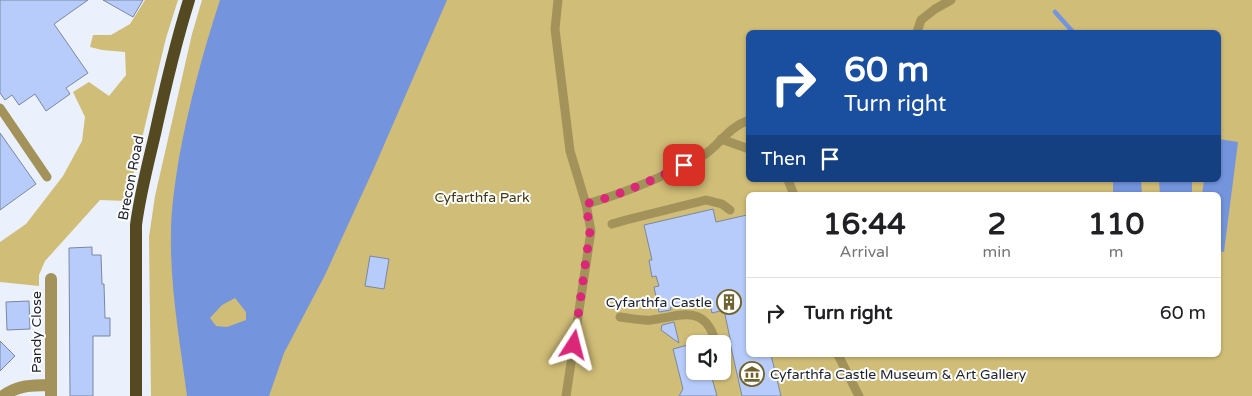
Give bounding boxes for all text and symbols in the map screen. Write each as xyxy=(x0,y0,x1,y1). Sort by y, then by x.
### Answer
text: 60 m xyxy=(844,49,929,91)
icon: right xyxy=(761,50,826,115)
text: Turn right xyxy=(844,91,946,117)
street label: Brecon Road xyxy=(114,134,148,222)
pin xyxy=(663,144,705,186)
icon: arrive xyxy=(816,145,844,173)
text: Then xyxy=(761,148,806,170)
icon: arrive xyxy=(670,151,698,179)
park label: Cyfarthfa Park xyxy=(434,189,530,206)
text: 16:44 xyxy=(823,206,906,243)
text: 2 xyxy=(987,206,1006,243)
text: 110 xyxy=(1088,206,1144,243)
text: Arrival xyxy=(840,242,889,262)
text: min xyxy=(983,242,1011,262)
text: m xyxy=(1109,242,1123,262)
building icon: Cyfarthfa Castle xyxy=(716,289,742,315)
street label: Pandy Close xyxy=(28,291,45,373)
place label: Cyfarthfa Castle xyxy=(606,294,712,311)
icon: right xyxy=(761,299,789,327)
text: Turn right xyxy=(804,302,892,324)
text: 60 m xyxy=(1160,302,1206,324)
position arrow xyxy=(547,318,599,370)
map controls xyxy=(686,335,731,380)
button: sound xyxy=(686,335,731,380)
museum icon: Cyfarthfa Castle Museum & Art Gallery xyxy=(739,361,765,387)
place label: Cyfarthfa Castle Museum & Art Gallery xyxy=(770,366,1027,383)

